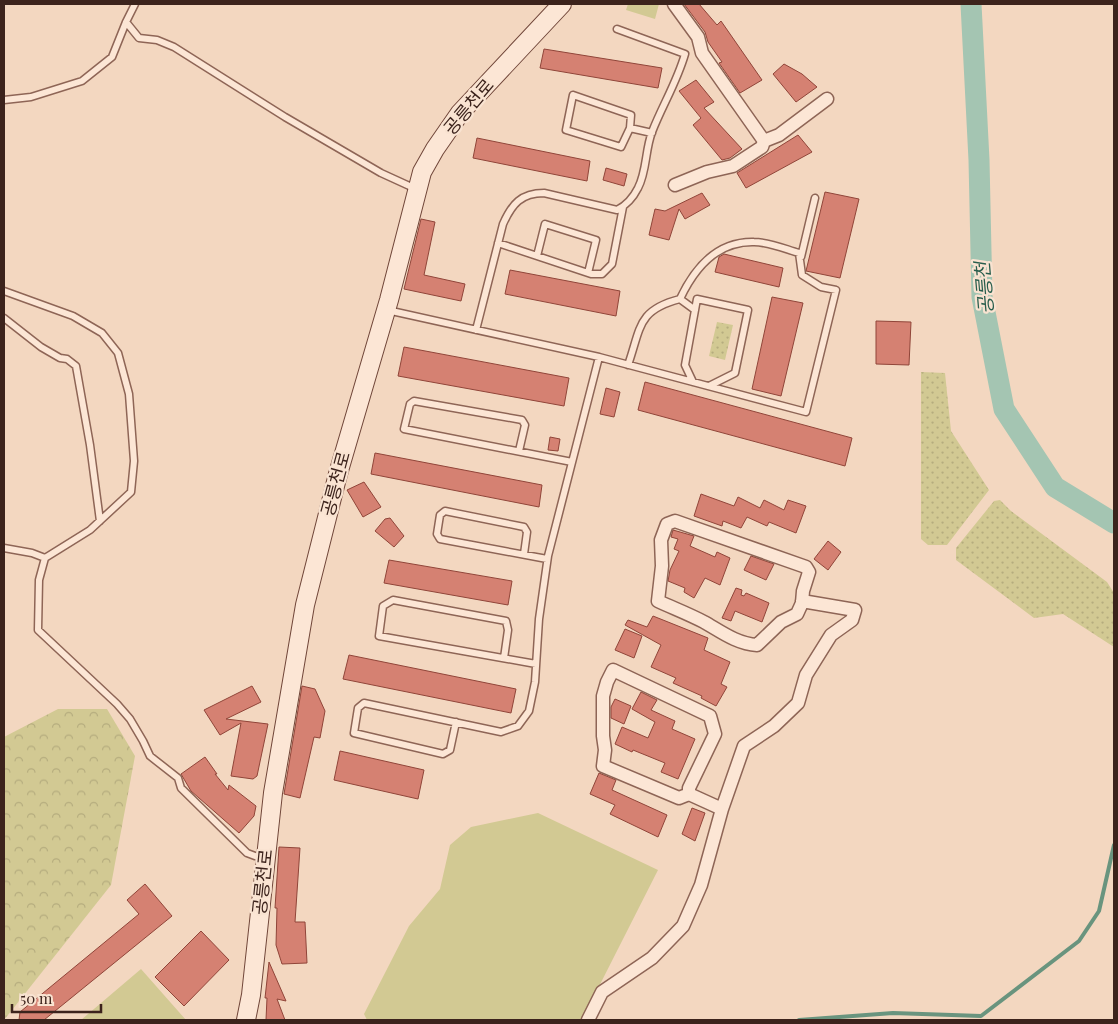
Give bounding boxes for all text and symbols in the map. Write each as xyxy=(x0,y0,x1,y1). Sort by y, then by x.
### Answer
street label: 공릉천로 xyxy=(438,73,499,139)
water label: 공릉천 xyxy=(968,259,998,315)
street label: 공릉천로 xyxy=(315,449,355,519)
street label: 공릉천로 xyxy=(247,848,277,916)
scale bar xyxy=(12,982,101,1014)
text: 50 m xyxy=(20,988,53,1008)

